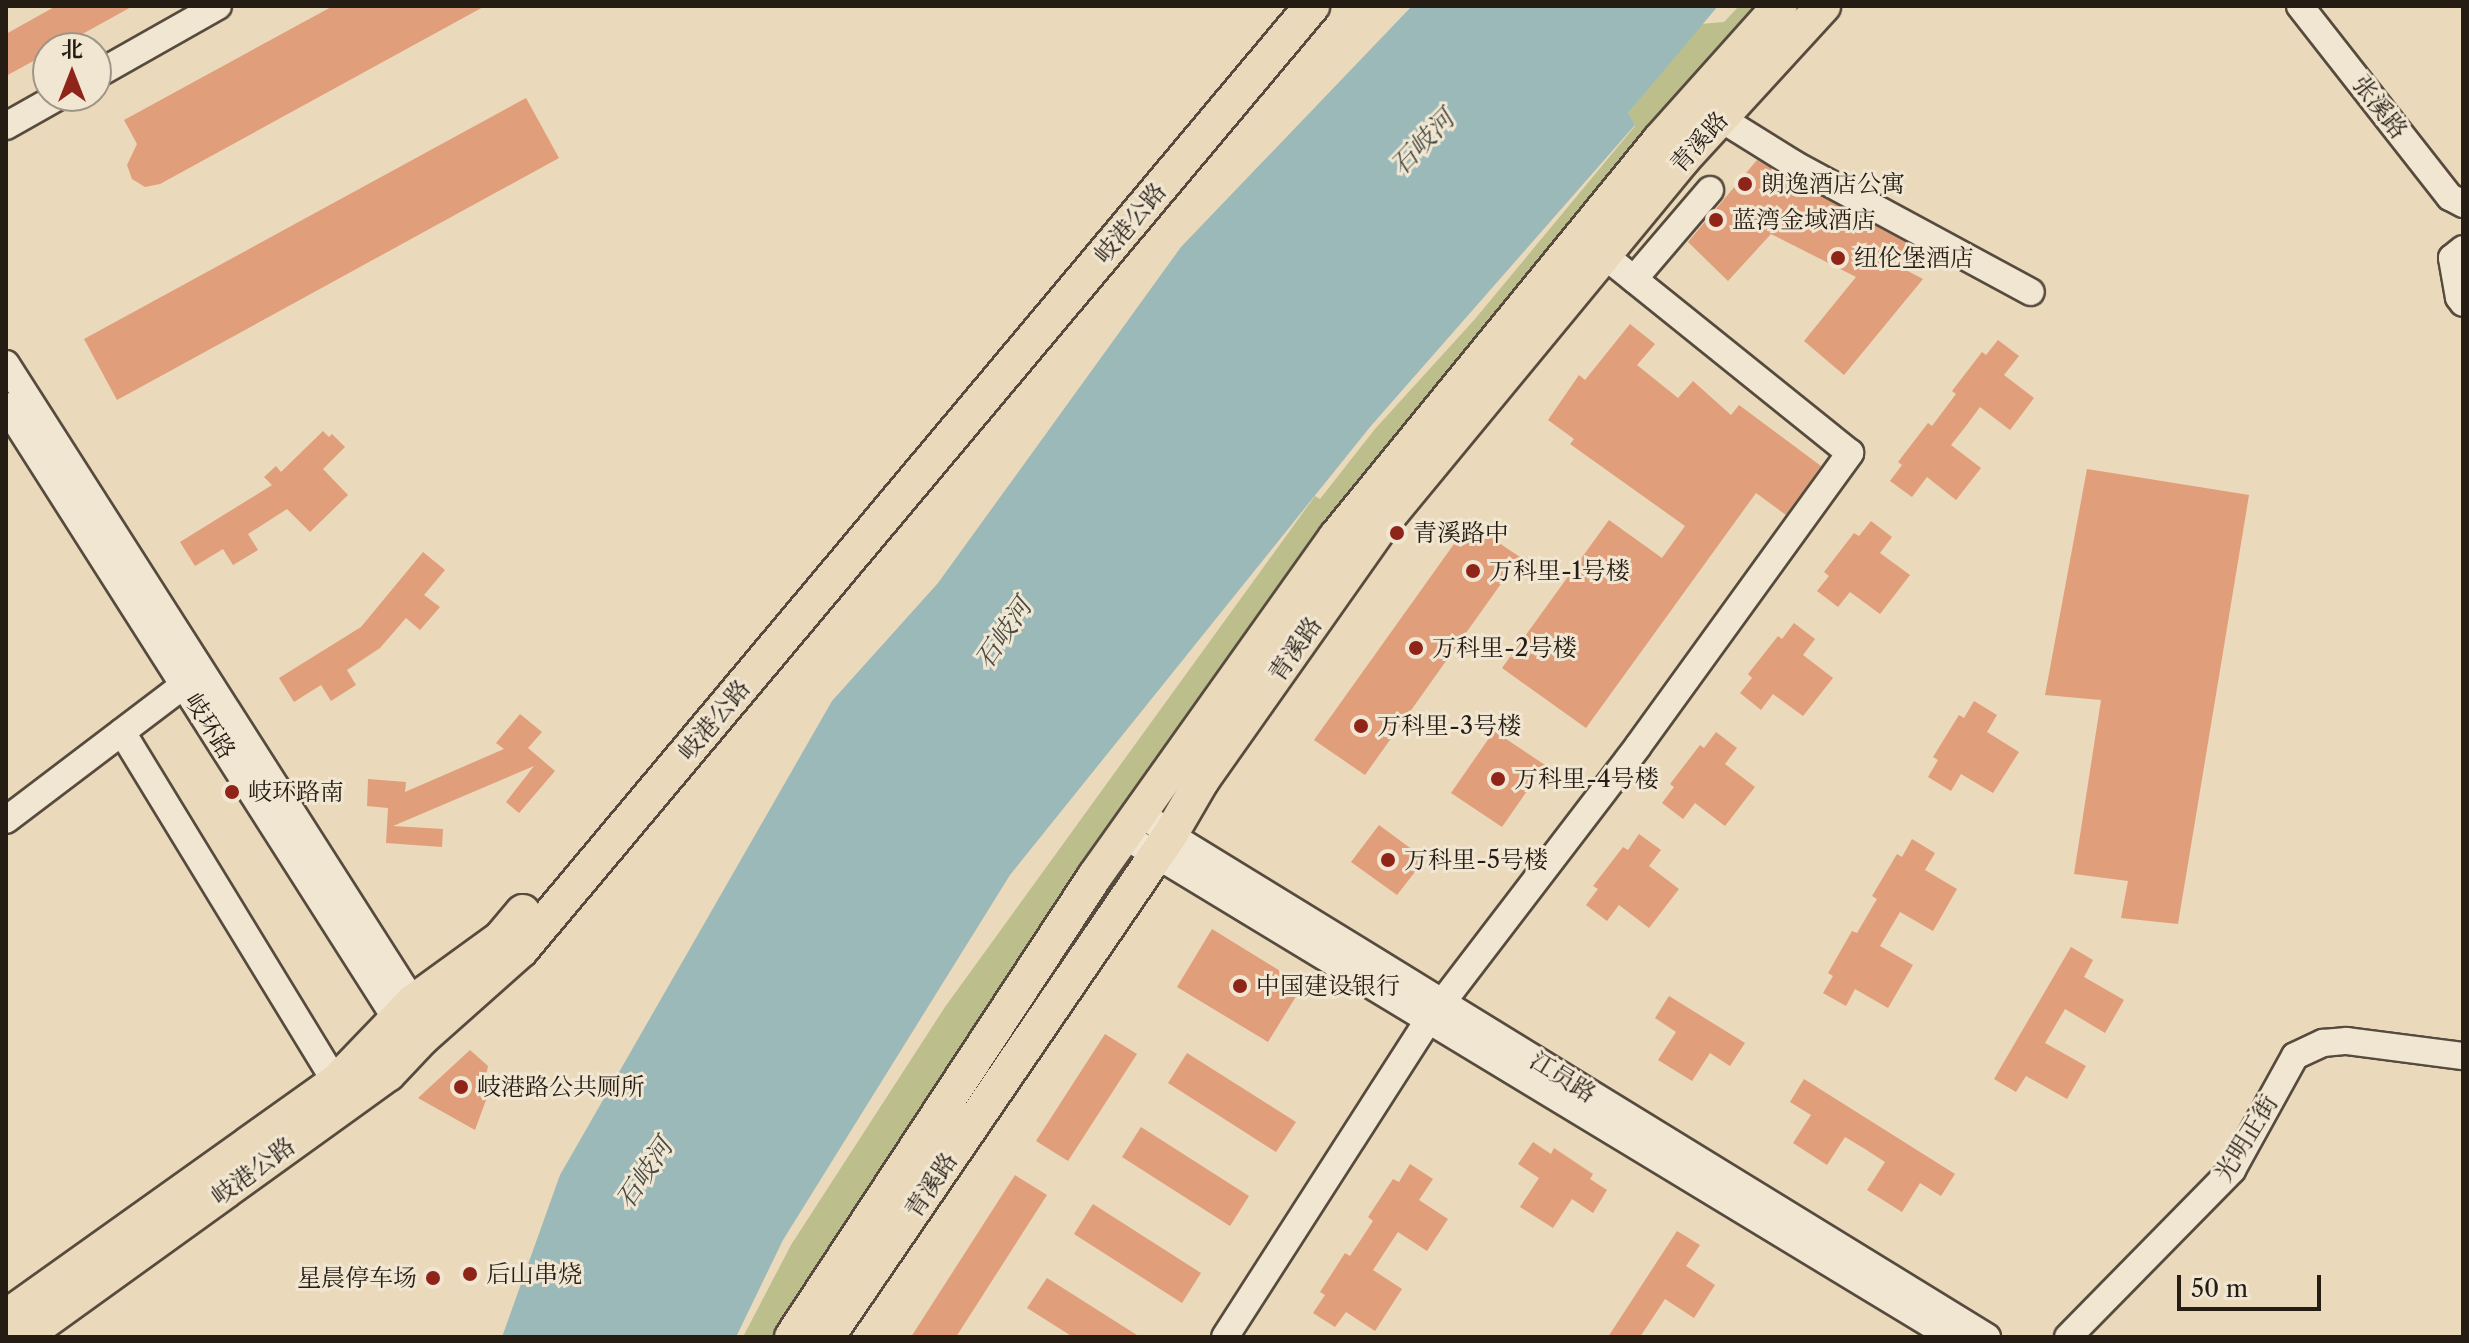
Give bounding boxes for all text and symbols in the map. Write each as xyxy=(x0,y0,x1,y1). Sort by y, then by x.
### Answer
north arrow xyxy=(32,32,112,112)
text: 北 xyxy=(61,36,83,63)
street label: 张溪路 xyxy=(2346,70,2414,144)
water label: 石岐河 xyxy=(1385,104,1461,182)
street label: 青溪路 xyxy=(1664,106,1734,178)
place label: 朗逸酒店公寓 xyxy=(1761,170,1905,198)
marker: 朗逸酒店公寓 xyxy=(1736,175,1754,193)
street label: 岐港公路 xyxy=(1088,177,1172,269)
place label: 蓝湾金域酒店 xyxy=(1732,206,1876,234)
marker: 蓝湾金域酒店 xyxy=(1707,211,1725,229)
place label: 纽伦堡酒店 xyxy=(1854,244,1974,272)
marker: 纽伦堡酒店 xyxy=(1829,249,1847,267)
place label: 青溪路中 xyxy=(1413,519,1509,547)
marker: 青溪路中 xyxy=(1388,524,1406,542)
place label: 万科里-1号楼 xyxy=(1489,557,1630,585)
marker: 万科里-1号楼 xyxy=(1464,562,1482,580)
water label: 石岐河 xyxy=(969,593,1039,675)
street label: 青溪路 xyxy=(1263,611,1327,687)
place label: 万科里-2号楼 xyxy=(1432,634,1577,662)
marker: 万科里-2号楼 xyxy=(1407,639,1425,657)
street label: 岐港公路 xyxy=(672,674,756,766)
street label: 岐环路 xyxy=(179,688,241,764)
place label: 万科里-3号楼 xyxy=(1377,712,1521,740)
marker: 万科里-3号楼 xyxy=(1352,717,1370,735)
place label: 万科里-4号楼 xyxy=(1514,765,1659,793)
marker: 万科里-4号楼 xyxy=(1489,770,1507,788)
place label: 岐环路南 xyxy=(248,778,344,806)
marker: 岐环路南 xyxy=(223,783,241,801)
place label: 万科里-5号楼 xyxy=(1404,846,1548,874)
marker: 万科里-5号楼 xyxy=(1379,851,1397,869)
place label: 中国建设银行 xyxy=(1256,972,1400,1000)
marker: 中国建设银行 xyxy=(1231,977,1249,995)
street label: 江员路 xyxy=(1525,1046,1601,1108)
place label: 岐港路公共厕所 xyxy=(477,1073,645,1101)
marker: 岐港路公共厕所 xyxy=(452,1078,470,1096)
street label: 光明正街 xyxy=(2208,1090,2284,1186)
street label: 岐港公路 xyxy=(206,1131,300,1211)
water label: 石岐河 xyxy=(610,1133,680,1215)
street label: 青溪路 xyxy=(899,1147,963,1223)
scale bar xyxy=(2181,1259,2325,1309)
place label: 后山串烧 xyxy=(486,1260,582,1288)
place label: 星晨停车场 xyxy=(297,1264,417,1292)
marker: 后山串烧 xyxy=(461,1265,479,1283)
marker: 星晨停车场 xyxy=(424,1269,442,1287)
text: 50 m xyxy=(2191,1274,2248,1303)

